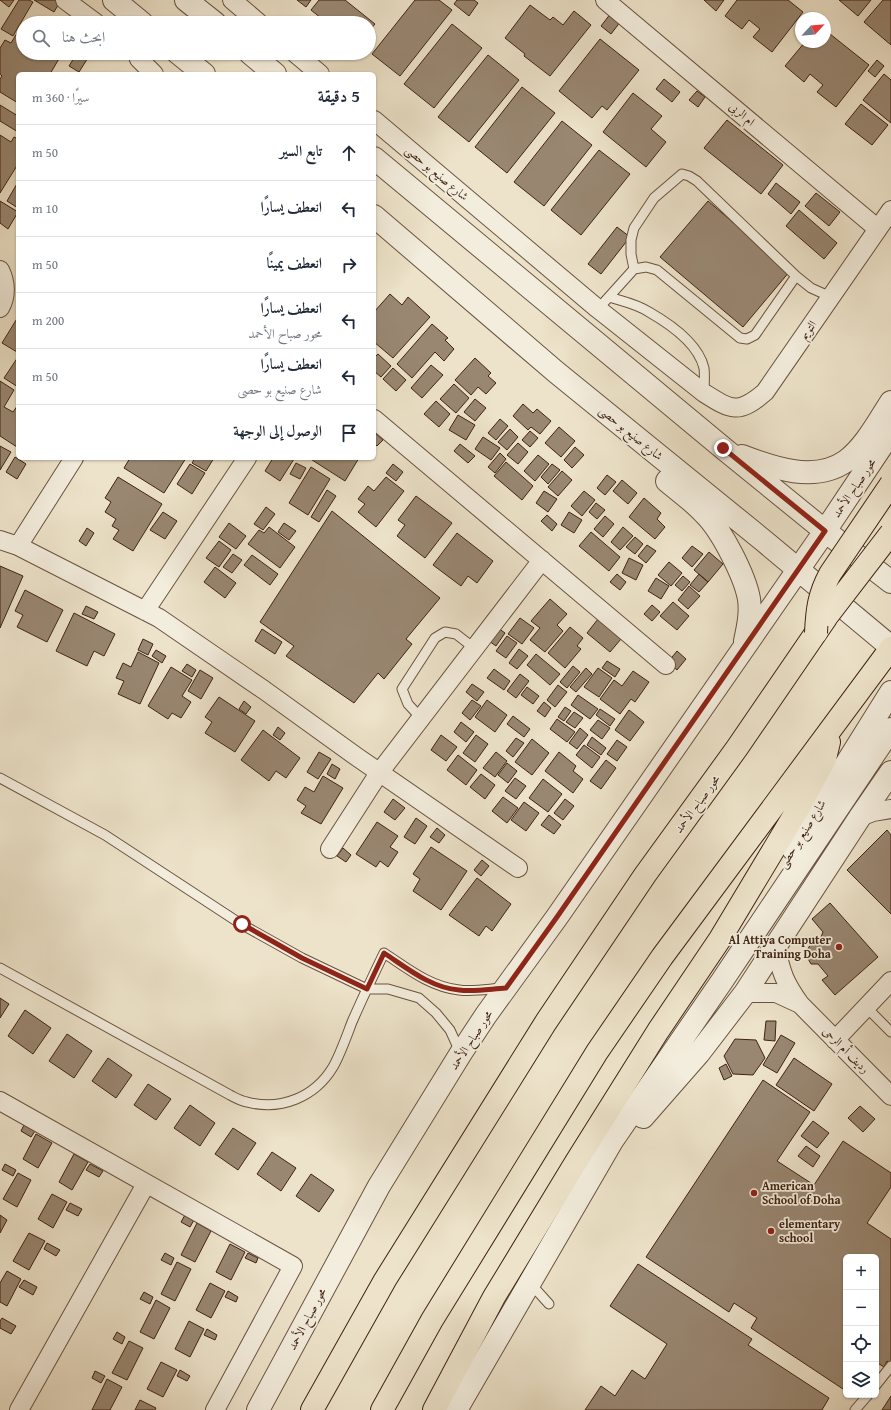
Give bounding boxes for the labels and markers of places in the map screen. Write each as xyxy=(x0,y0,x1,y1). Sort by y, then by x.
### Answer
place label: Al Attiya Computer Training Doha xyxy=(729,931,832,962)
marker: Al Attiya Computer Training Doha xyxy=(834,942,844,952)
place label: American School of Doha xyxy=(762,1177,841,1208)
marker: American School of Doha xyxy=(749,1188,759,1198)
place label: elementary school xyxy=(779,1215,841,1246)
marker: elementary school xyxy=(766,1226,776,1236)

